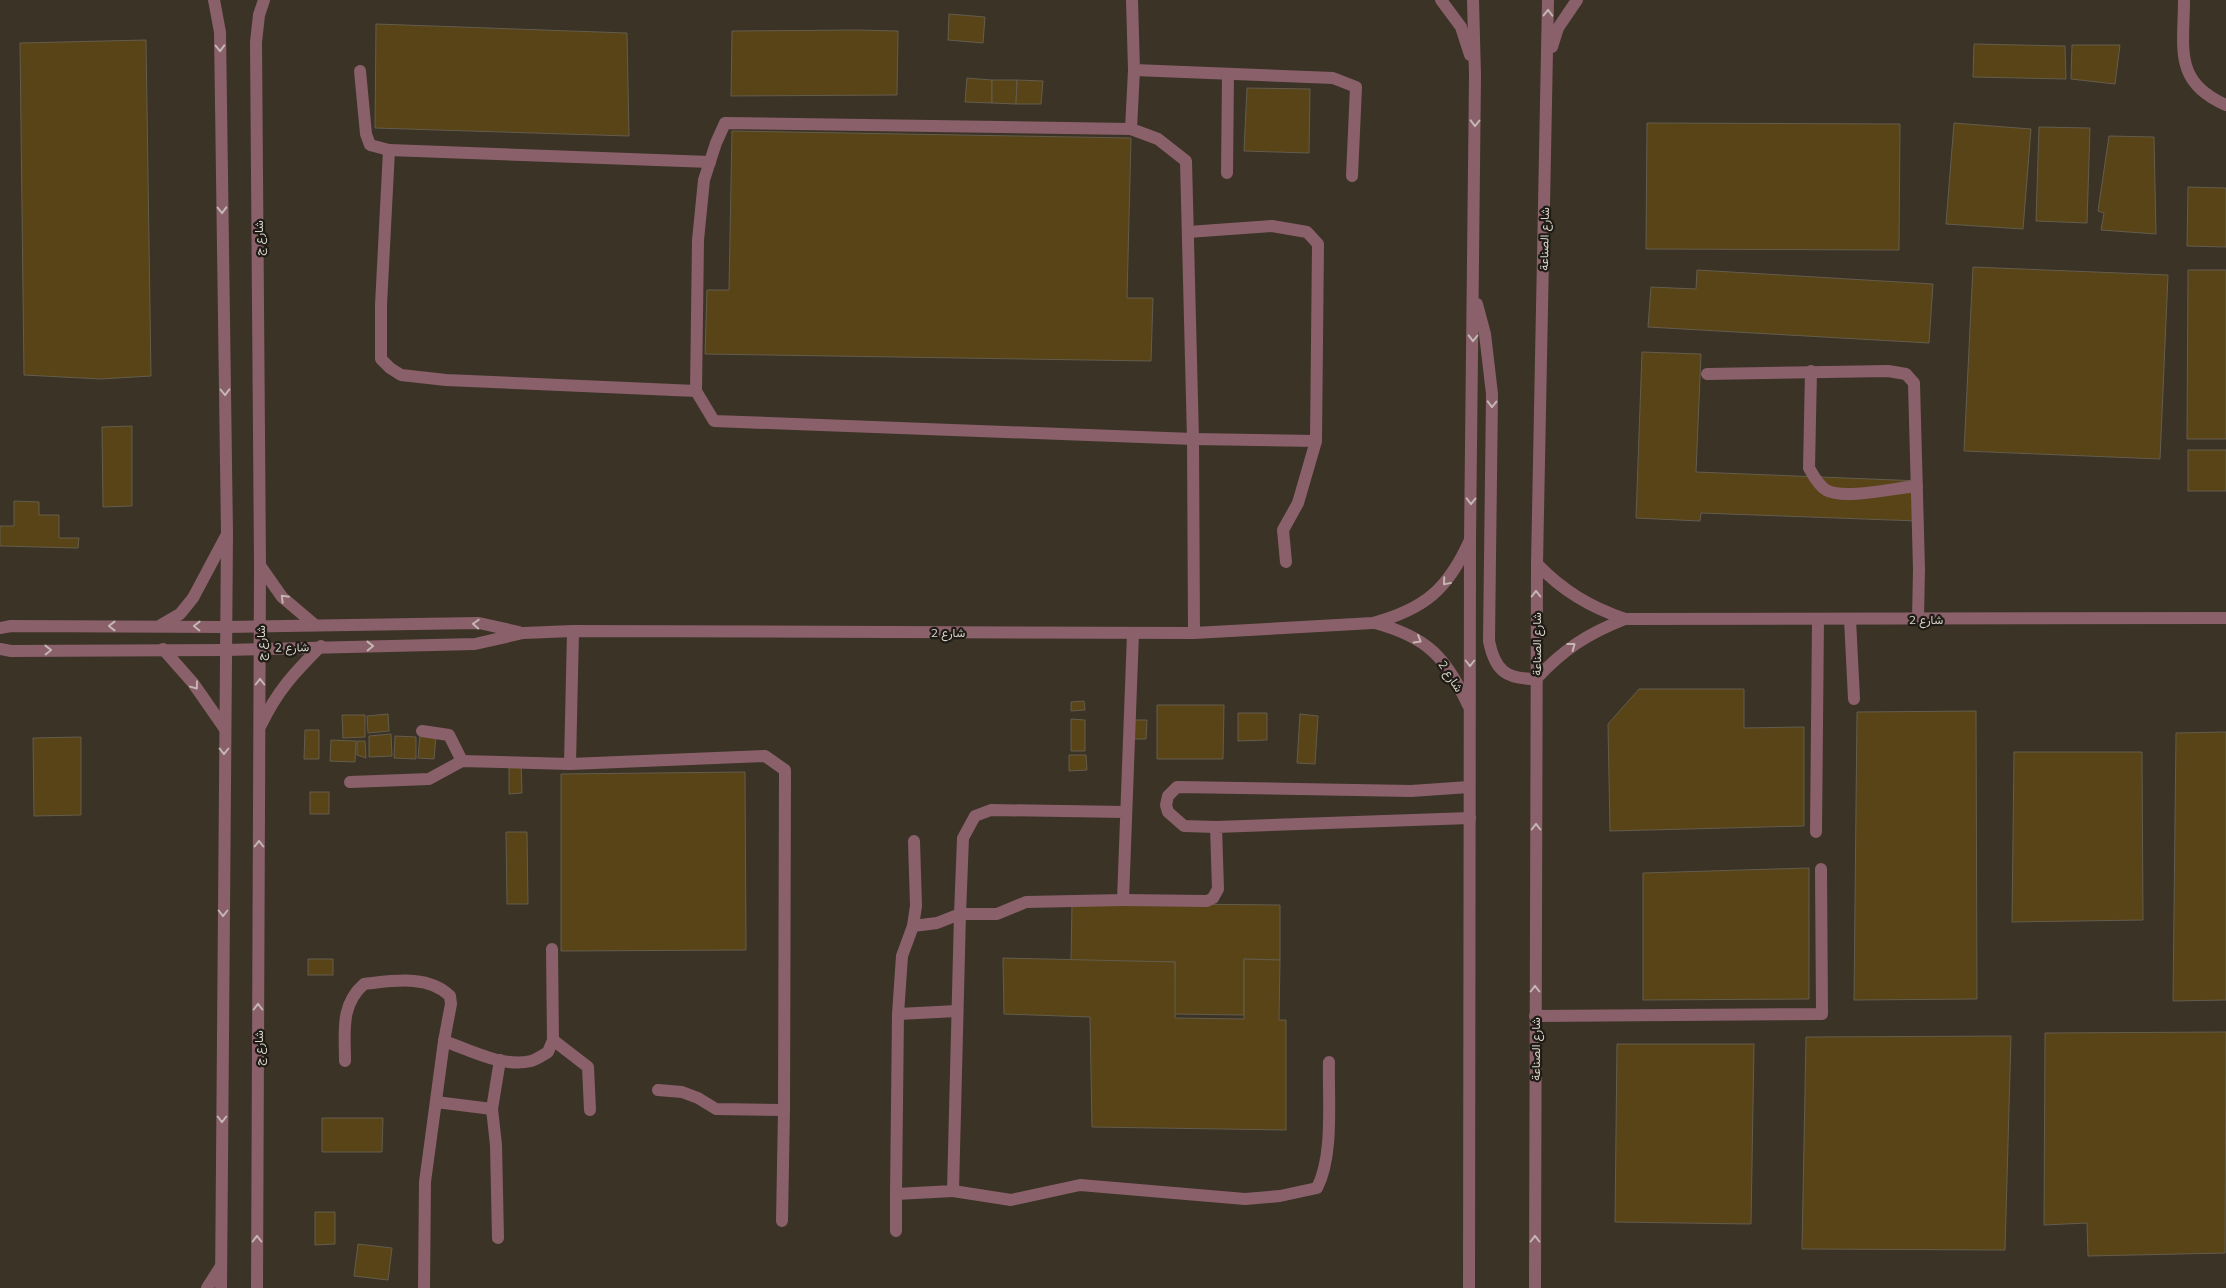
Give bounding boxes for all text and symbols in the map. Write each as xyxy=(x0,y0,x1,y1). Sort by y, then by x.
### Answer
one-way arrow xyxy=(1543,9,1553,17)
one-way arrow xyxy=(215,44,225,52)
one-way arrow xyxy=(1470,120,1480,128)
one-way arrow xyxy=(217,207,228,215)
street label: شارع الصناعة xyxy=(1536,207,1554,271)
street label: شارع ج xyxy=(251,220,268,256)
one-way arrow xyxy=(1467,335,1478,343)
one-way arrow xyxy=(220,388,230,396)
one-way arrow xyxy=(1487,400,1497,408)
one-way arrow xyxy=(1466,498,1476,505)
one-way arrow xyxy=(1443,576,1451,585)
one-way arrow xyxy=(1531,590,1542,598)
one-way arrow xyxy=(281,595,290,604)
street label: شارع الصناعة xyxy=(1529,612,1546,676)
street label: شارع 2 xyxy=(1909,612,1943,629)
one-way arrow xyxy=(471,619,479,630)
one-way arrow xyxy=(108,621,116,631)
one-way arrow xyxy=(192,621,200,632)
street label: شارع ج xyxy=(253,625,270,661)
street label: شارع 2 xyxy=(931,625,965,642)
one-way arrow xyxy=(1413,633,1422,643)
street label: شارع 2 xyxy=(275,639,309,657)
one-way arrow xyxy=(366,641,374,651)
one-way arrow xyxy=(1566,643,1575,652)
one-way arrow xyxy=(45,645,53,656)
street label: شارع 2 xyxy=(1434,657,1467,696)
one-way arrow xyxy=(1465,660,1475,668)
one-way arrow xyxy=(254,678,265,686)
one-way arrow xyxy=(189,680,197,689)
one-way arrow xyxy=(219,748,229,755)
one-way arrow xyxy=(1531,823,1541,830)
one-way arrow xyxy=(254,840,264,848)
one-way arrow xyxy=(218,910,228,918)
one-way arrow xyxy=(1530,985,1540,993)
one-way arrow xyxy=(253,1003,263,1010)
street label: شارع الصناعة xyxy=(1528,1017,1545,1081)
street label: شارع ج xyxy=(251,1030,268,1066)
one-way arrow xyxy=(217,1116,227,1123)
one-way arrow xyxy=(252,1235,262,1243)
one-way arrow xyxy=(1530,1235,1540,1243)

